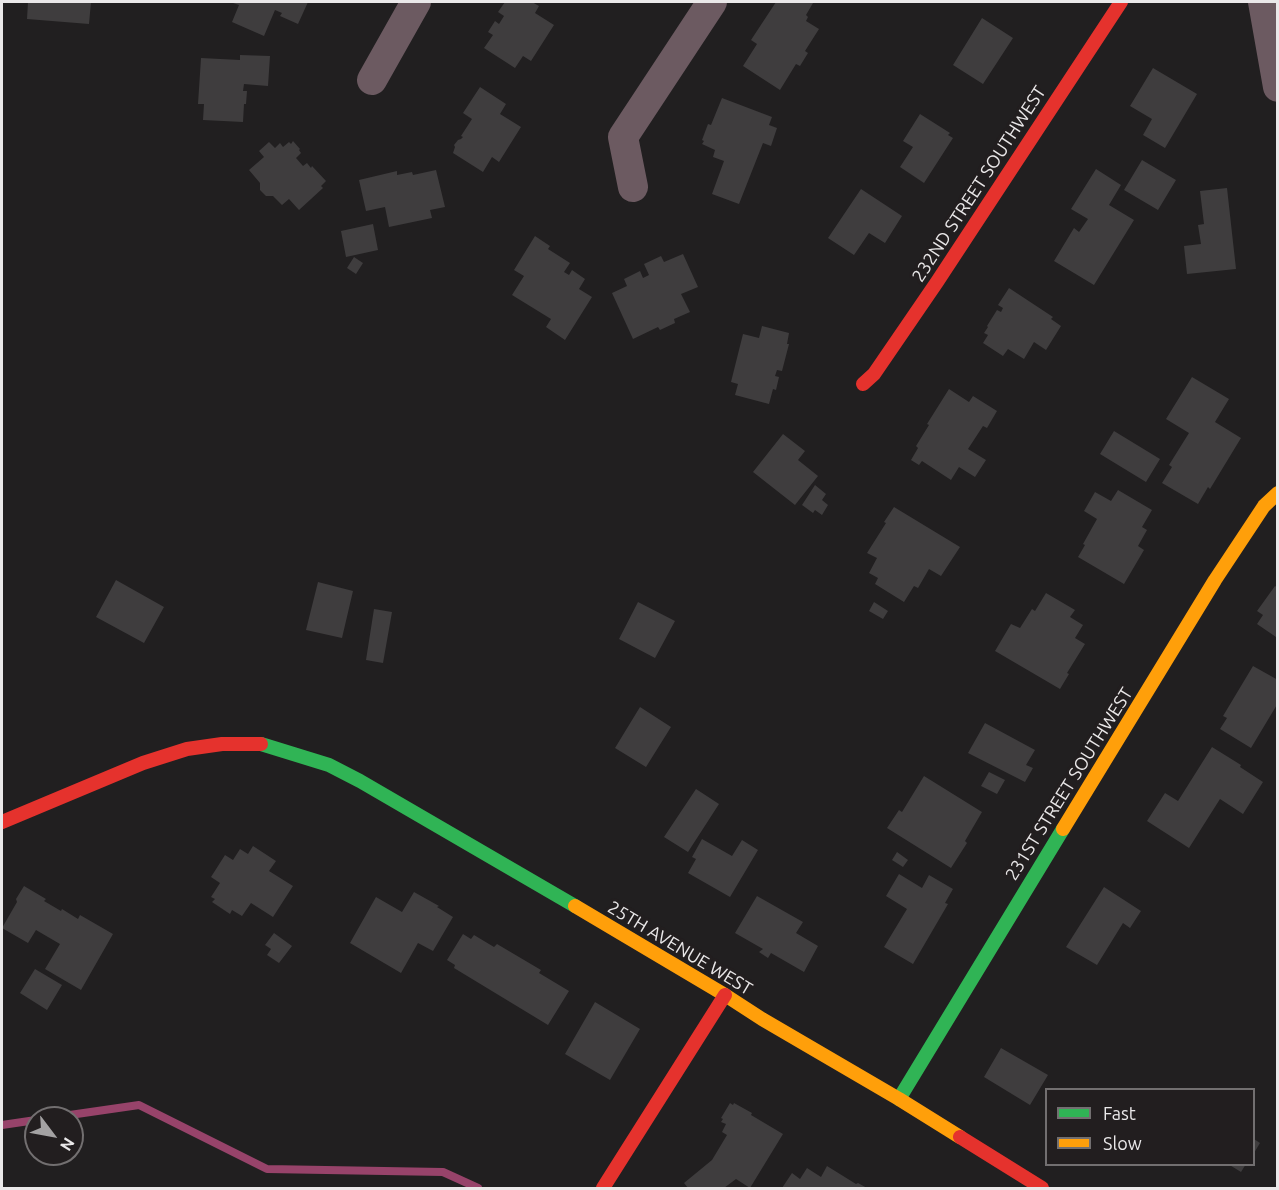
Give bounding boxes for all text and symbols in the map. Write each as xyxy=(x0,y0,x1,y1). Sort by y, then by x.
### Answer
street label: 232ND STREET SOUTHWEST xyxy=(907,82,1051,286)
street label: 231ST STREET SOUTHWEST xyxy=(1001,684,1137,884)
street label: 25TH AVENUE WEST xyxy=(604,896,756,1000)
legend xyxy=(1045,1088,1255,1166)
text: Fast xyxy=(1103,1103,1136,1123)
north arrow xyxy=(24,1106,84,1166)
text: Slow xyxy=(1103,1133,1142,1153)
text: N xyxy=(57,1135,78,1154)

